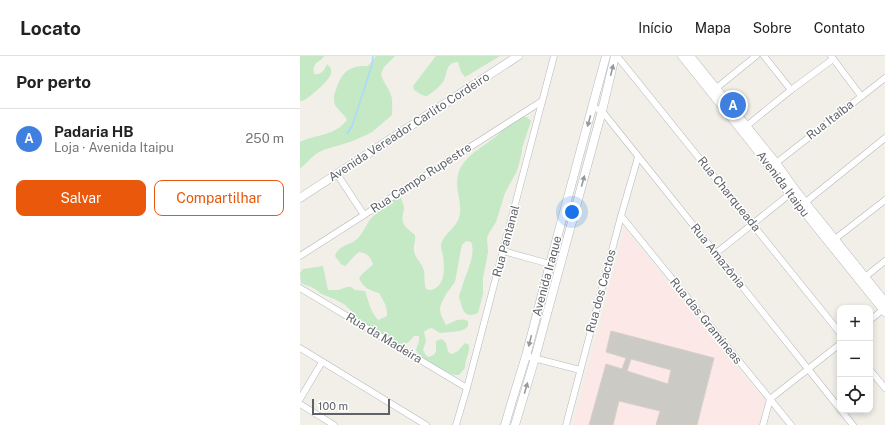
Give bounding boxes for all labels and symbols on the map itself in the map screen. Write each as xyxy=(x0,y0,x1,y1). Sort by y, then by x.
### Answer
one-way arrow xyxy=(609,64,615,76)
street label: Avenida Vereador Carlito Cordeiro xyxy=(326,70,492,184)
pin: A xyxy=(720,90,746,120)
street label: Rua Itaíba xyxy=(804,97,856,143)
one-way arrow xyxy=(586,115,592,127)
street label: Rua Campo Rupestre xyxy=(368,140,474,216)
street label: Avenida Itaipu xyxy=(754,148,812,220)
street label: Rua Charqueada xyxy=(695,154,763,234)
one-way arrow xyxy=(580,175,586,187)
your location xyxy=(562,202,582,222)
street label: Rua Pantanal xyxy=(490,203,522,278)
street label: Rua Amazônia xyxy=(688,221,748,291)
street label: Avenida Iraque xyxy=(530,234,564,318)
street label: Rua dos Cactos xyxy=(583,248,619,334)
street label: Rua das Gramíneas xyxy=(667,275,745,367)
street label: Rua da Madeira xyxy=(343,310,425,366)
one-way arrow xyxy=(527,335,533,347)
one-way arrow xyxy=(523,381,529,393)
scale bar xyxy=(312,397,390,416)

